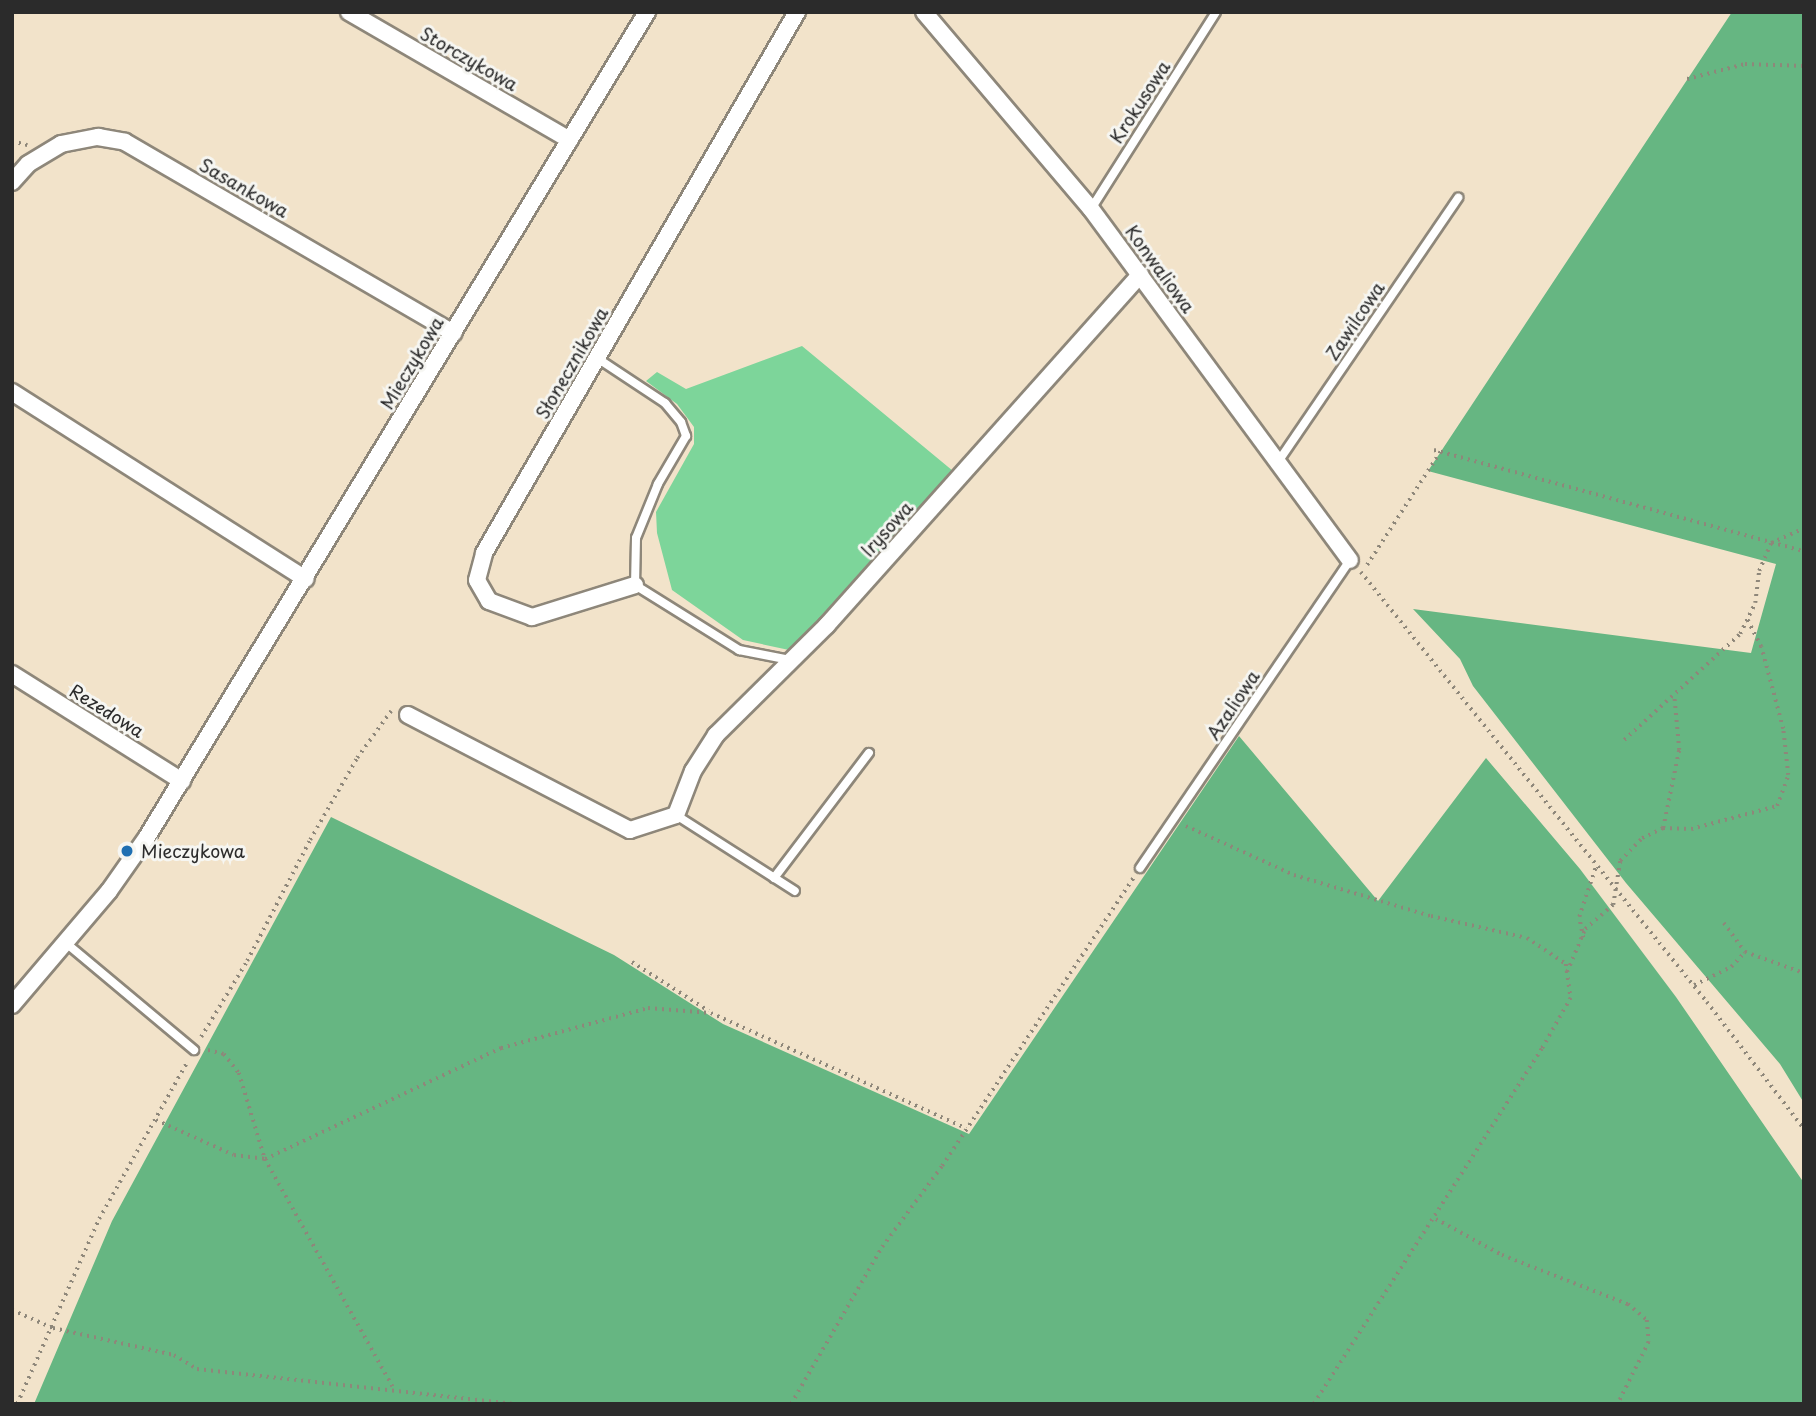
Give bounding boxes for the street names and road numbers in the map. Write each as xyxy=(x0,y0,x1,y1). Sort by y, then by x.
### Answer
street label: Storczykowa xyxy=(416,22,522,96)
street label: Krokusowa xyxy=(1105,57,1175,147)
street label: Sasankowa xyxy=(196,154,292,222)
street label: Konwaliowa xyxy=(1121,221,1199,317)
street label: Zawilcowa xyxy=(1321,278,1389,364)
street label: Słonecznikowa xyxy=(531,303,613,423)
street label: Mieczykowa xyxy=(376,313,448,413)
street label: Irysowa xyxy=(857,497,917,561)
street label: Azaliowa xyxy=(1202,666,1264,744)
street label: Rezedowa xyxy=(66,680,148,742)

